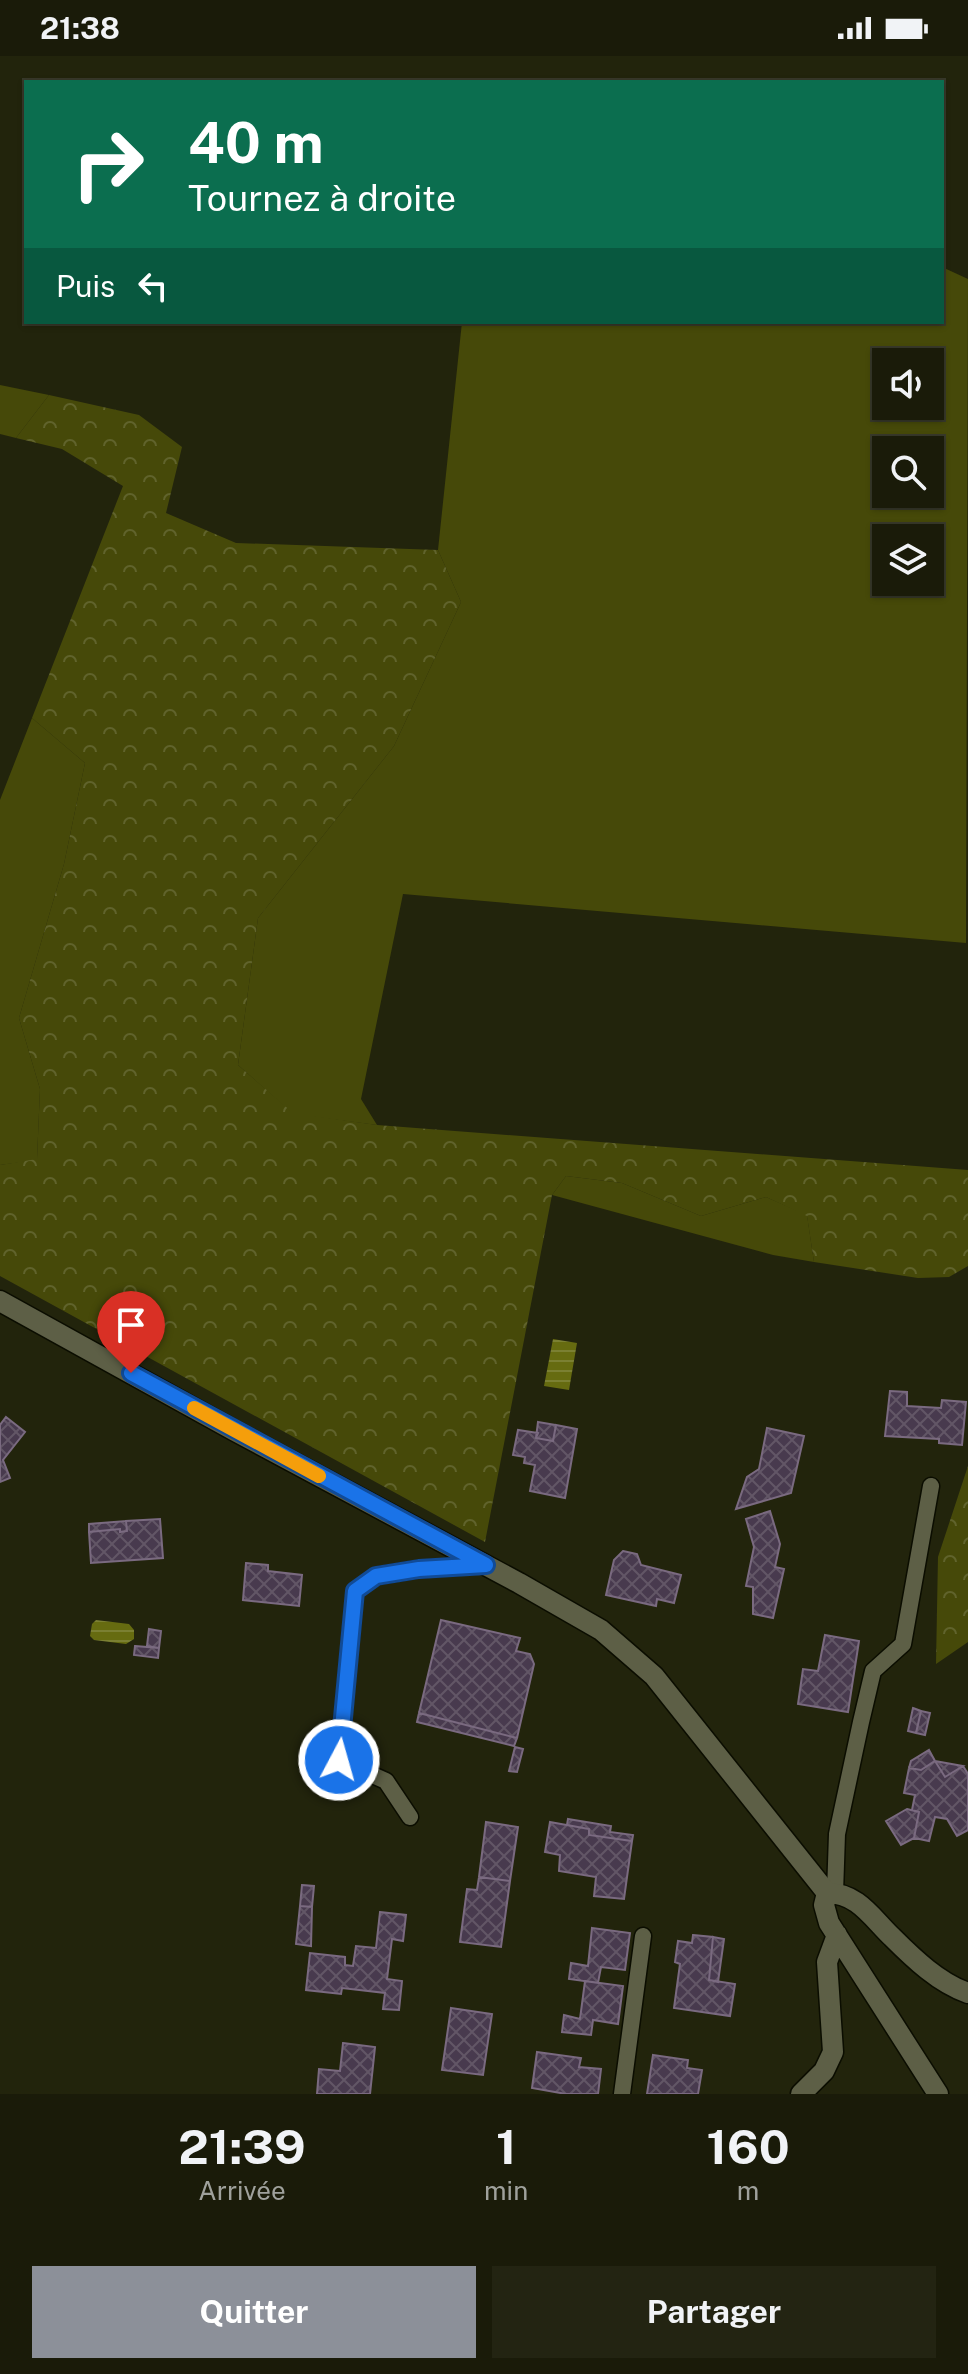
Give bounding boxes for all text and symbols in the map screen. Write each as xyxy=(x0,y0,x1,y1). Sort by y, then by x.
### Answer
text: 21:38 xyxy=(40,10,120,46)
text: 40 m xyxy=(188,110,324,176)
icon: right xyxy=(56,112,160,216)
text: Tournez à droite xyxy=(188,177,456,219)
icon: left xyxy=(131,264,175,308)
text: Puis xyxy=(56,268,115,304)
map controls xyxy=(872,348,944,596)
button: sound xyxy=(872,348,944,420)
button: search xyxy=(872,436,944,508)
button: layers xyxy=(872,524,944,596)
pin xyxy=(97,1291,165,1373)
icon: arrive xyxy=(109,1303,153,1347)
position arrow xyxy=(297,1718,381,1802)
text: 21:39 xyxy=(178,2118,306,2175)
text: 1 xyxy=(496,2118,516,2175)
text: 160 xyxy=(707,2118,790,2175)
text: Arrivée xyxy=(198,2175,286,2206)
text: min xyxy=(484,2175,528,2206)
text: m xyxy=(737,2175,759,2206)
button: Quitter xyxy=(32,2266,476,2358)
button: Partager xyxy=(492,2266,936,2358)

